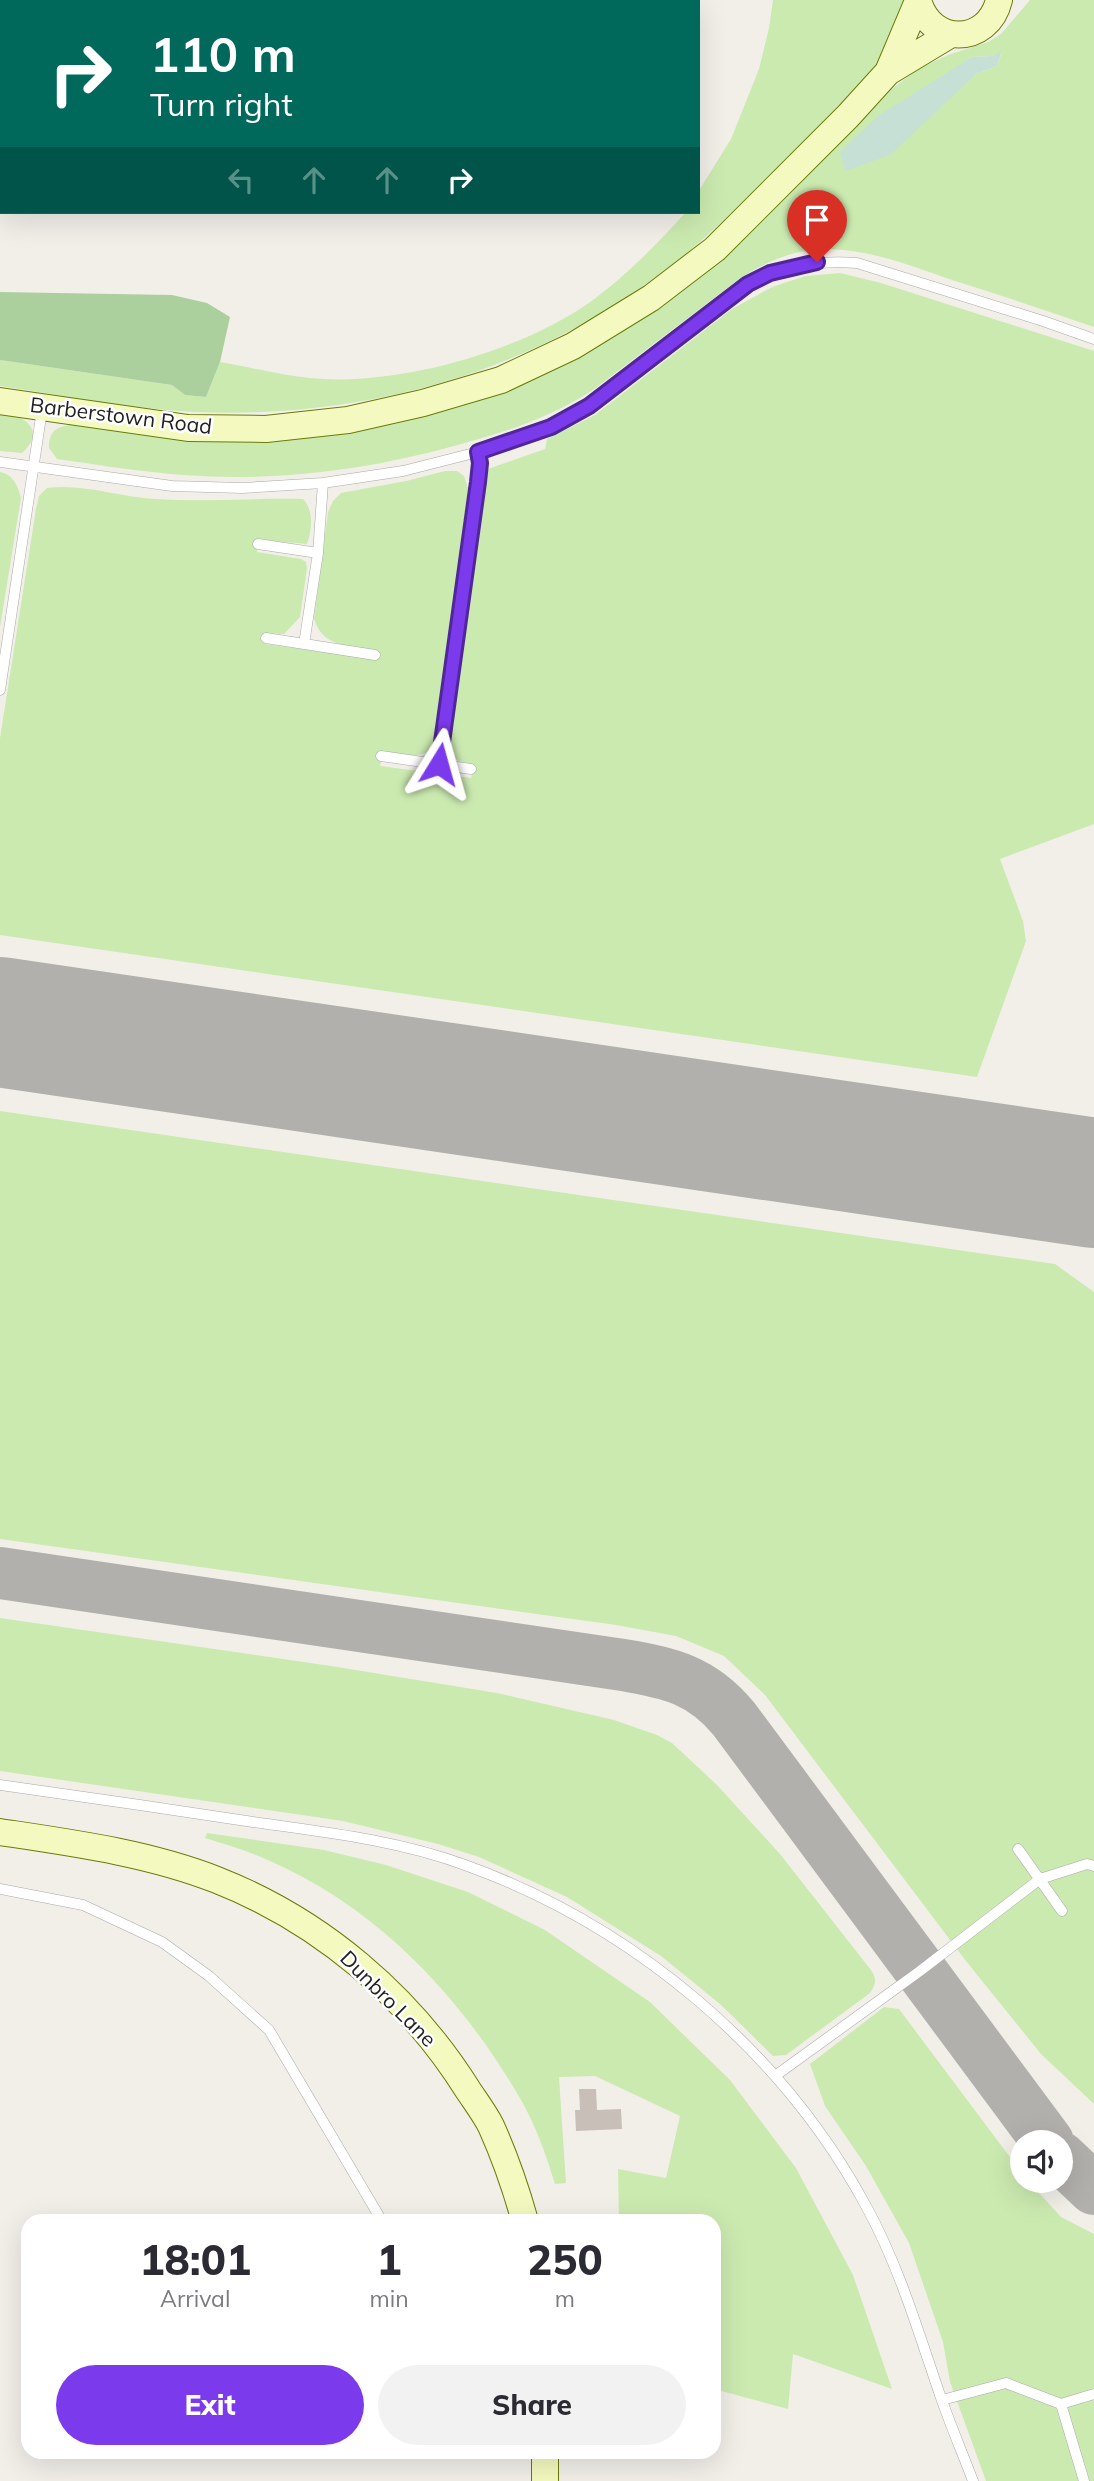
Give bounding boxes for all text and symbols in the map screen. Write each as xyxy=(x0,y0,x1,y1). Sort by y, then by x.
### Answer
text: 110 m xyxy=(150,23,296,84)
icon: right xyxy=(35,28,126,119)
text: Turn right xyxy=(150,84,293,124)
icon: left xyxy=(222,161,260,199)
icon: ahead xyxy=(295,161,333,199)
icon: ahead xyxy=(368,161,406,199)
icon: right xyxy=(441,161,479,199)
pin xyxy=(787,190,847,262)
icon: arrive xyxy=(798,201,836,239)
street label: Barberstown Road xyxy=(29,391,214,439)
position arrow xyxy=(402,727,476,801)
street label: Dunbro Lane xyxy=(335,1945,442,2052)
map controls xyxy=(1010,2130,1073,2193)
button: sound xyxy=(1010,2130,1073,2193)
text: 18:01 xyxy=(139,2233,251,2286)
text: 1 xyxy=(376,2233,402,2286)
text: 250 xyxy=(527,2233,603,2286)
text: Arrival xyxy=(160,2284,230,2313)
text: min xyxy=(369,2284,409,2313)
text: m xyxy=(555,2284,575,2313)
button: Exit xyxy=(56,2365,364,2445)
button: Share xyxy=(378,2365,686,2445)

